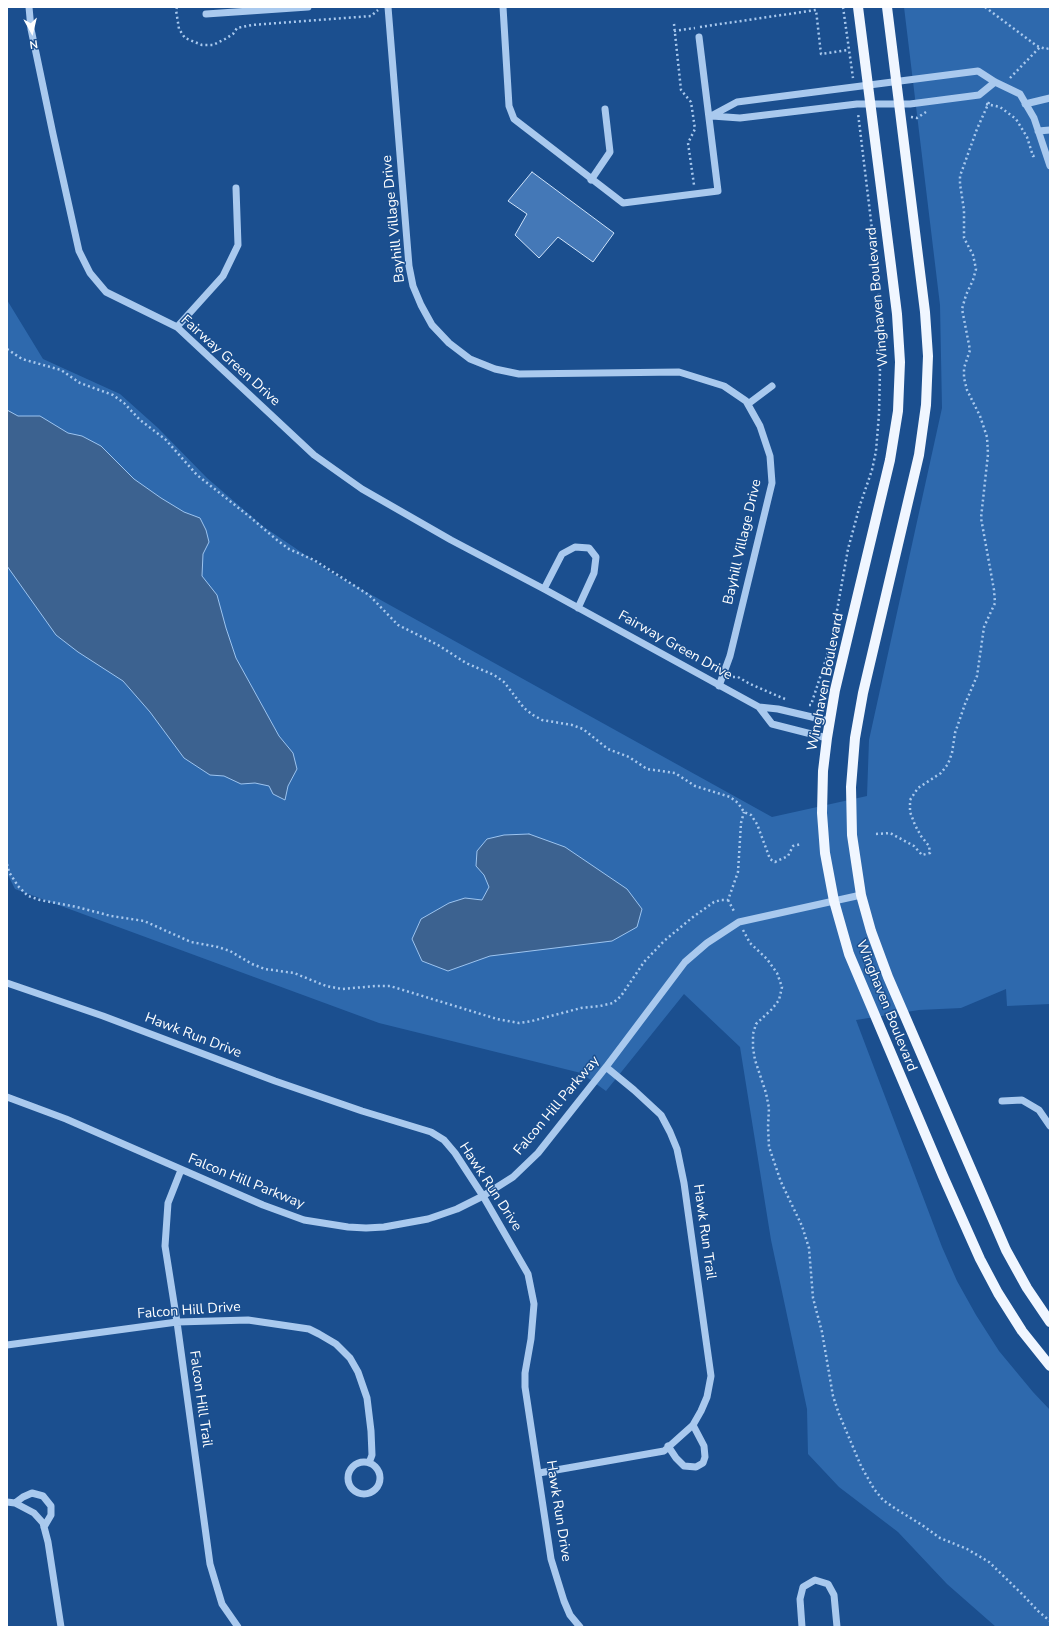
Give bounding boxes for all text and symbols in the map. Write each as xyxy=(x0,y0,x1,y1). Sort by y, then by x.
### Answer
north arrow xyxy=(12,12,52,52)
text: N xyxy=(29,36,39,52)
street label: Bayhill Village Drive xyxy=(379,154,409,284)
street label: Winghaven Boulevard xyxy=(864,226,892,368)
street label: Fairway Green Drive xyxy=(177,312,283,410)
street label: Bayhill Village Drive xyxy=(720,478,766,606)
street label: Fairway Green Drive xyxy=(615,608,735,684)
street label: Winghaven Boulevard xyxy=(804,612,848,752)
street label: Winghaven Boulevard xyxy=(852,938,920,1074)
street label: Hawk Run Drive xyxy=(142,1010,244,1062)
street label: Falcon Hill Parkway xyxy=(511,1053,603,1159)
street label: Hawk Run Drive xyxy=(455,1140,525,1234)
street label: Falcon Hill Parkway xyxy=(185,1151,307,1213)
street label: Hawk Run Trail xyxy=(689,1183,719,1281)
street label: Falcon Hill Drive xyxy=(137,1299,241,1323)
street label: Falcon Hill Trail xyxy=(185,1350,215,1448)
street label: Hawk Run Drive xyxy=(542,1459,574,1563)

